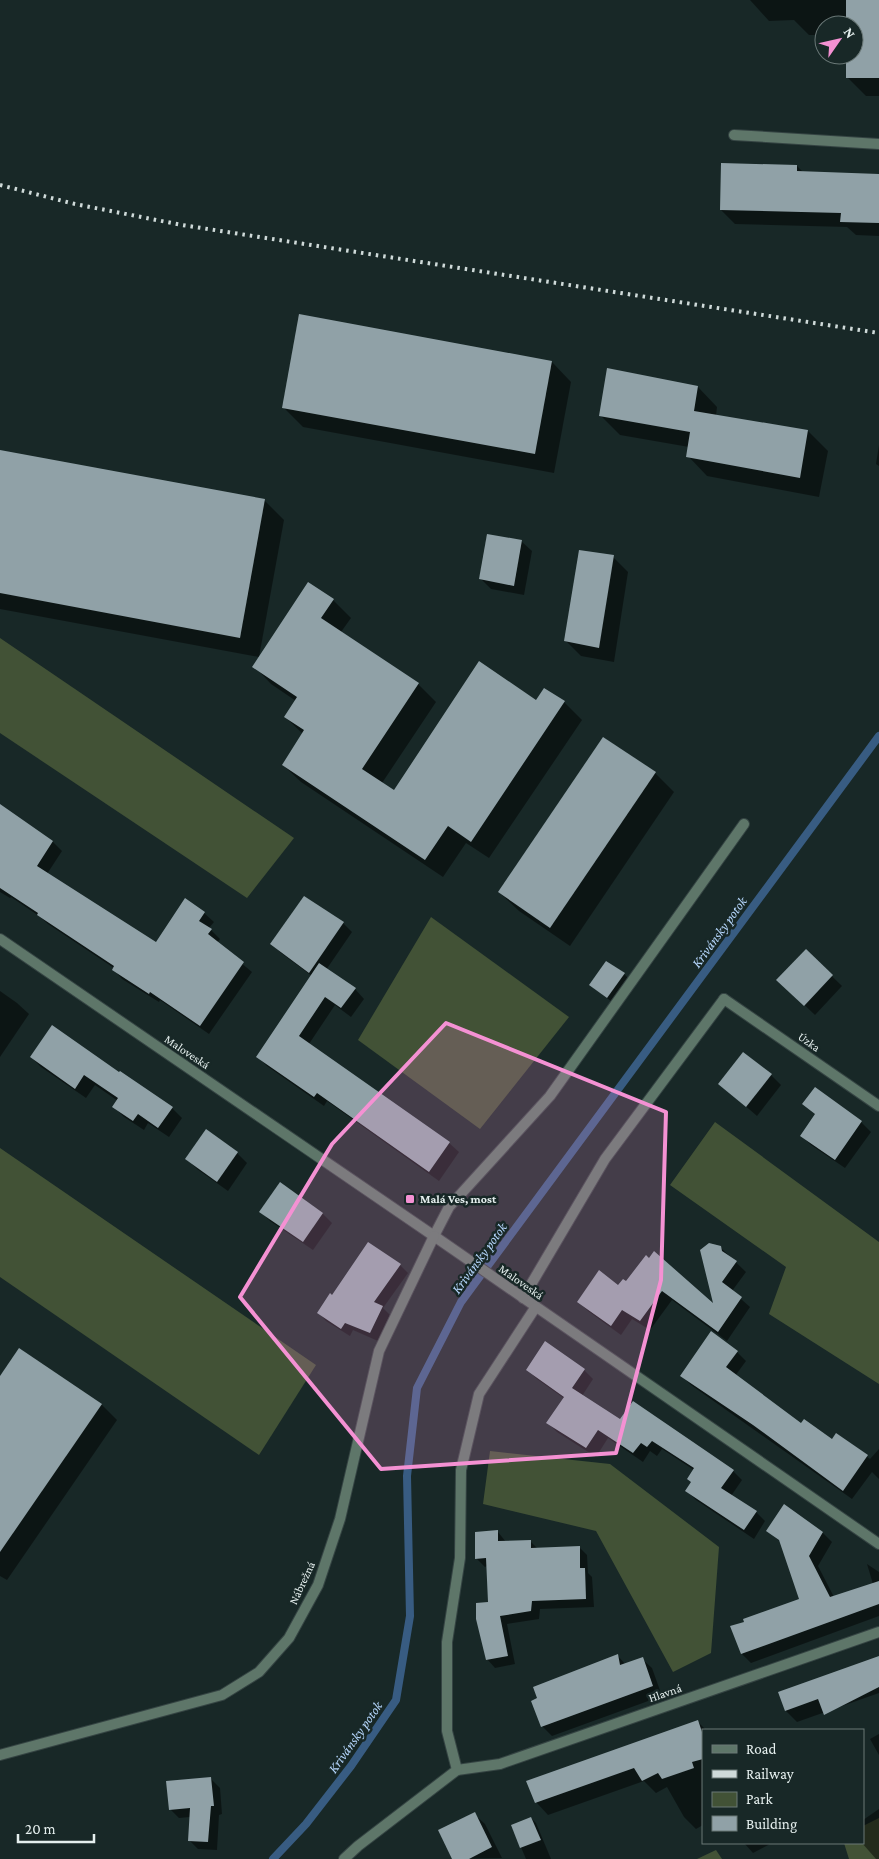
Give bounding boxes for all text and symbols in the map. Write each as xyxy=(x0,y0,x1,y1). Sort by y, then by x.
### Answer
north arrow xyxy=(814,15,864,65)
text: N xyxy=(840,24,859,42)
water label: Krivánsky potok xyxy=(688,893,751,971)
street label: Úzka xyxy=(795,1029,823,1055)
street label: Maloveská xyxy=(162,1032,213,1072)
place label: Malá Ves, most xyxy=(420,1192,497,1206)
marker: Malá Ves, most xyxy=(404,1193,416,1205)
water label: Krivánsky potok xyxy=(448,1219,511,1297)
street label: Maloveská xyxy=(496,1262,546,1303)
street label: Nábrežná xyxy=(286,1559,318,1607)
street label: Hlavná xyxy=(647,1681,684,1705)
water label: Krivánsky potok xyxy=(324,1697,386,1776)
legend xyxy=(702,1729,864,1844)
text: Road xyxy=(746,1741,777,1757)
text: Railway xyxy=(746,1766,794,1783)
text: Park xyxy=(746,1791,773,1807)
scale bar xyxy=(18,1812,94,1844)
text: Building xyxy=(746,1816,797,1833)
text: 20 m xyxy=(25,1821,56,1837)

